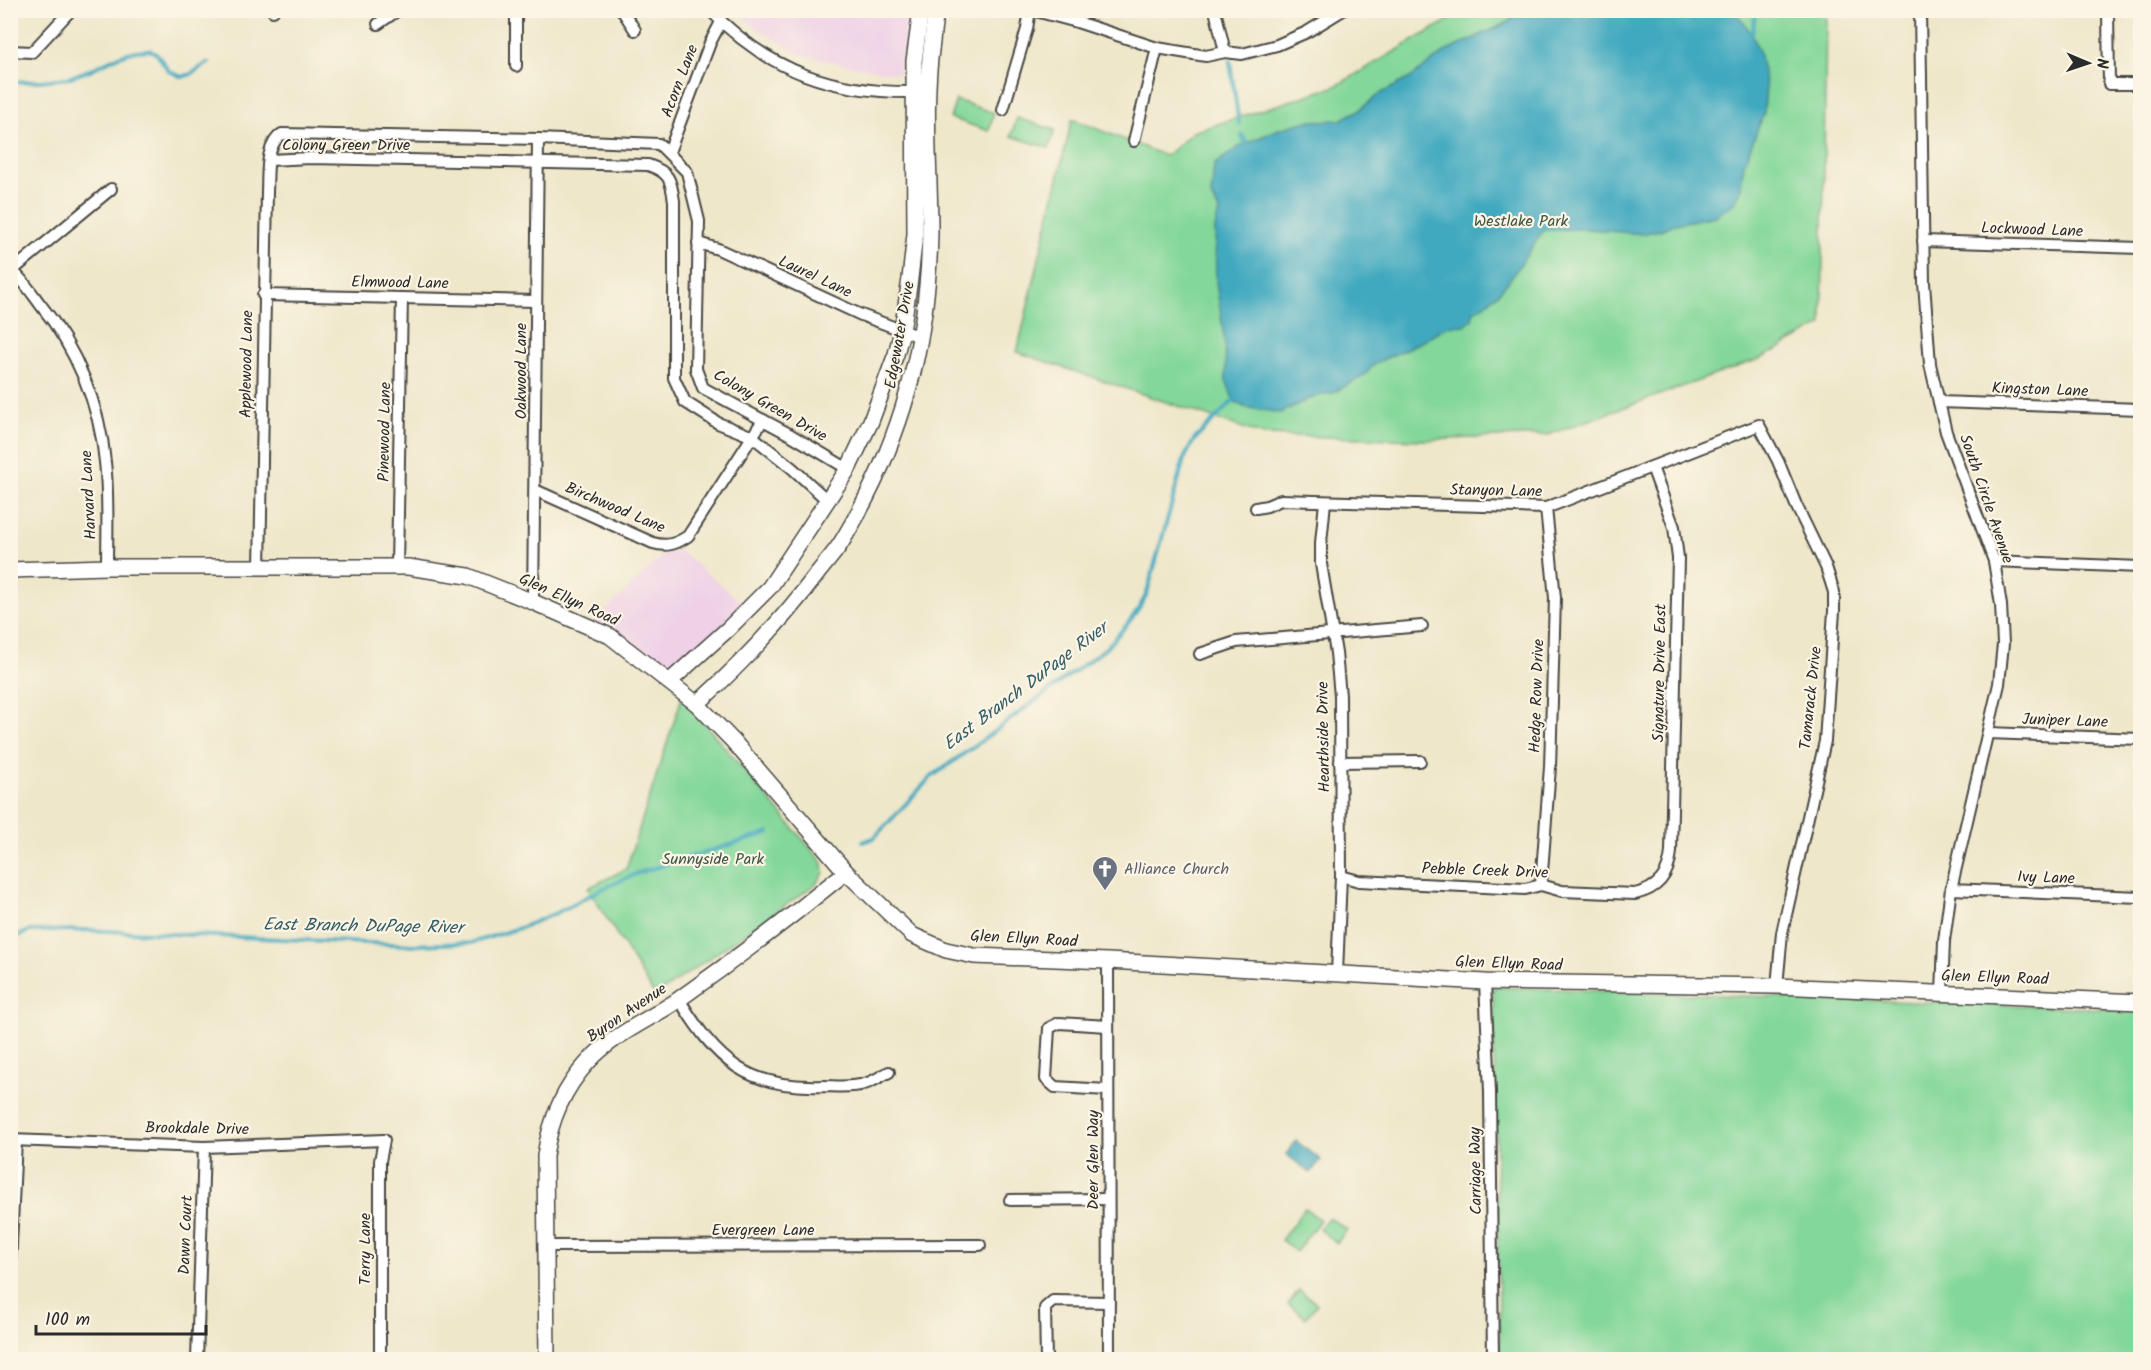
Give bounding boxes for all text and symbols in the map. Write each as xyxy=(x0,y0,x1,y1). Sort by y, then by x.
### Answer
north arrow xyxy=(2058,33,2118,93)
street label: Acorn Lane xyxy=(655,41,705,121)
text: N xyxy=(2089,58,2114,69)
street label: Colony Green Drive xyxy=(282,133,410,158)
park label: Westlake Park xyxy=(1474,209,1569,234)
street label: Lockwood Lane xyxy=(1980,216,2084,244)
street label: Laurel Lane xyxy=(774,249,856,305)
street label: Elmwood Lane xyxy=(351,270,449,296)
street label: Edgewater Drive xyxy=(878,279,922,391)
street label: Applewood Lane xyxy=(234,310,260,418)
street label: Oakwood Lane xyxy=(509,323,534,419)
street label: Colony Green Drive xyxy=(708,363,832,449)
street label: Kingston Lane xyxy=(1991,376,2089,404)
street label: Pinewood Lane xyxy=(372,382,398,482)
street label: South Circle Avenue xyxy=(1952,431,2020,567)
street label: Harvard Lane xyxy=(74,450,104,540)
street label: Birchwood Lane xyxy=(561,476,669,540)
street label: Stanyon Lane xyxy=(1450,478,1542,504)
street label: Glen Ellyn Road xyxy=(515,567,624,634)
street label: Signature Drive East xyxy=(1646,603,1674,742)
water label: East Branch DuPage River xyxy=(937,613,1118,759)
street label: Hedge Row Drive xyxy=(1523,638,1551,754)
street label: Tamarack Drive xyxy=(1793,645,1829,751)
street label: Hearthside Drive xyxy=(1311,681,1337,793)
street label: Juniper Lane xyxy=(2022,707,2108,735)
park label: Sunnyside Park xyxy=(662,847,764,872)
church icon: Alliance Church xyxy=(1090,854,1120,892)
street label: Pebble Creek Drive xyxy=(1421,856,1549,886)
place label: Alliance Church xyxy=(1124,857,1229,882)
street label: Ivy Lane xyxy=(2017,865,2075,891)
water label: East Branch DuPage River xyxy=(263,911,467,943)
street label: Glen Ellyn Road xyxy=(970,924,1079,954)
street label: Glen Ellyn Road xyxy=(1455,950,1564,978)
street label: Glen Ellyn Road xyxy=(1941,964,2050,992)
street label: Byron Avenue xyxy=(582,977,672,1049)
street label: Deer Glen Way xyxy=(1081,1110,1106,1210)
street label: Brookdale Drive xyxy=(145,1116,249,1142)
street label: Carriage Way xyxy=(1463,1126,1489,1215)
street label: Dawn Court xyxy=(172,1194,200,1275)
street label: Terry Lane xyxy=(353,1213,378,1285)
street label: Evergreen Lane xyxy=(712,1218,814,1243)
scale bar xyxy=(36,1298,206,1336)
text: 100 m xyxy=(45,1306,90,1335)

